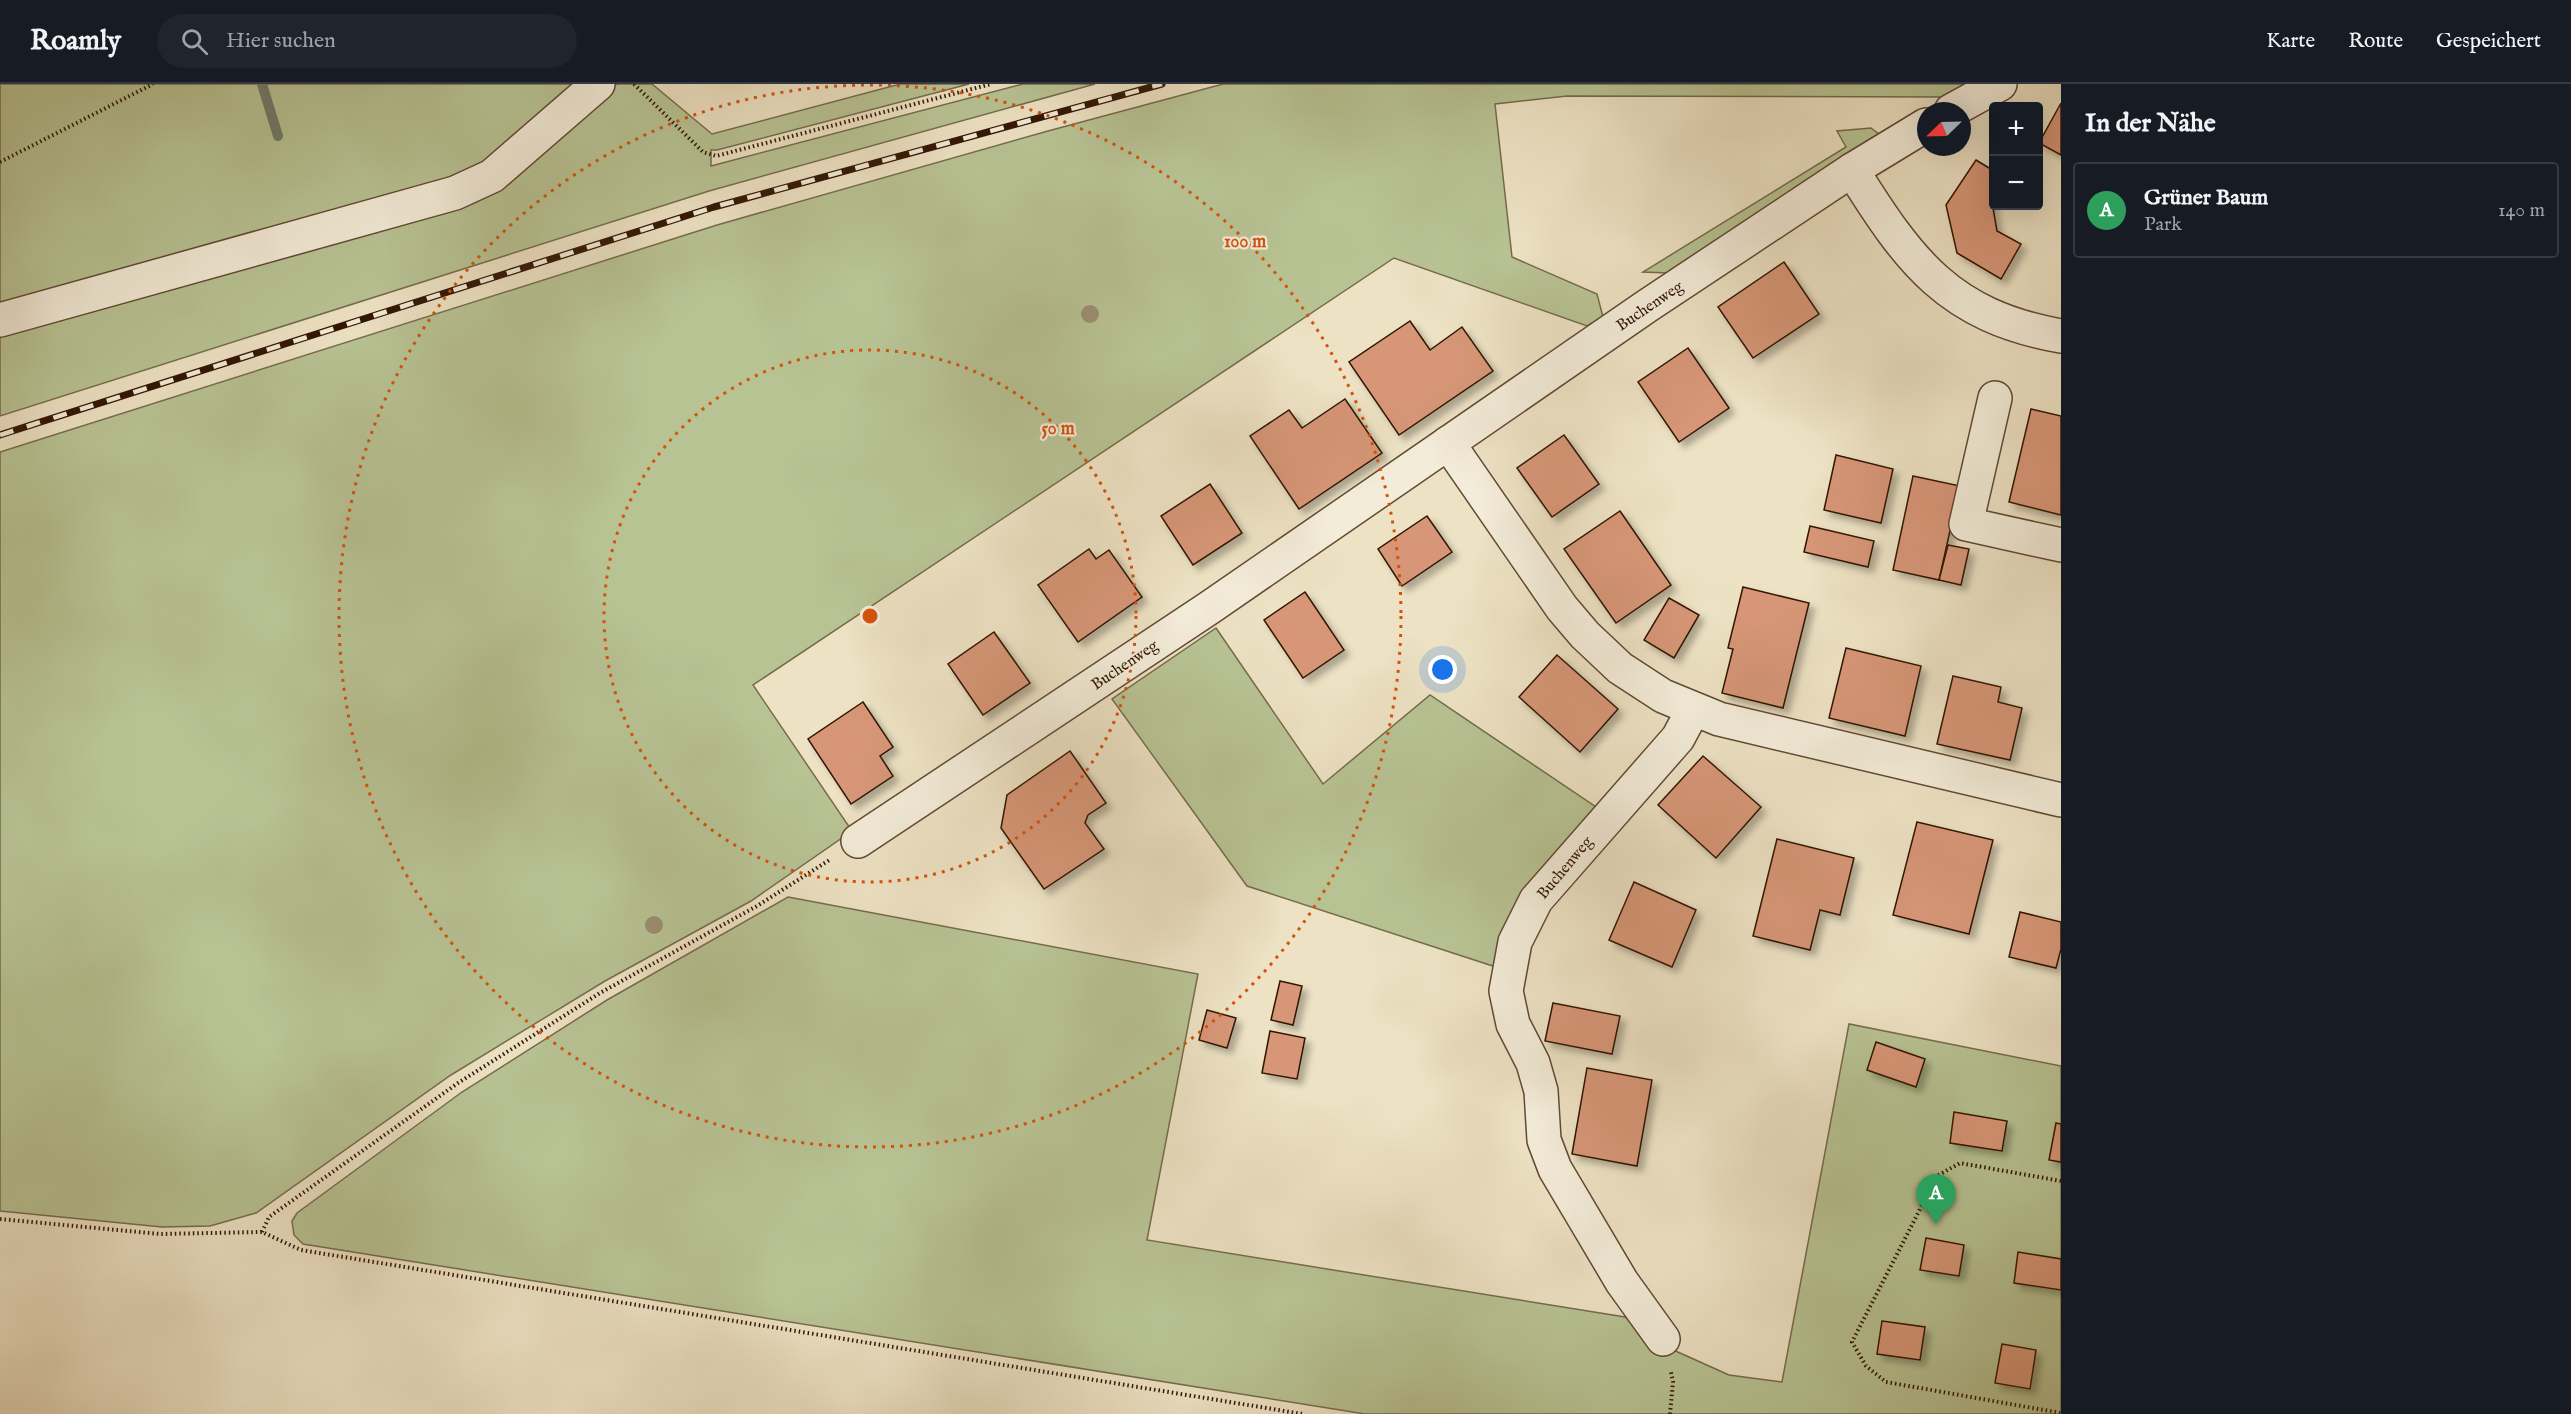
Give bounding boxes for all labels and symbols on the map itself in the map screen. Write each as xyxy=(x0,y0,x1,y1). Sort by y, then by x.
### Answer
north arrow xyxy=(1917,102,1971,156)
text: 100 m xyxy=(1224,231,1266,254)
street label: Buchenweg xyxy=(1613,277,1688,336)
text: 50 m xyxy=(1041,418,1075,441)
centre of rings xyxy=(860,606,880,626)
street label: Buchenweg xyxy=(1088,636,1163,695)
your location xyxy=(1428,655,1457,684)
street label: Buchenweg xyxy=(1533,832,1598,904)
pin: A xyxy=(1916,1174,1956,1224)

